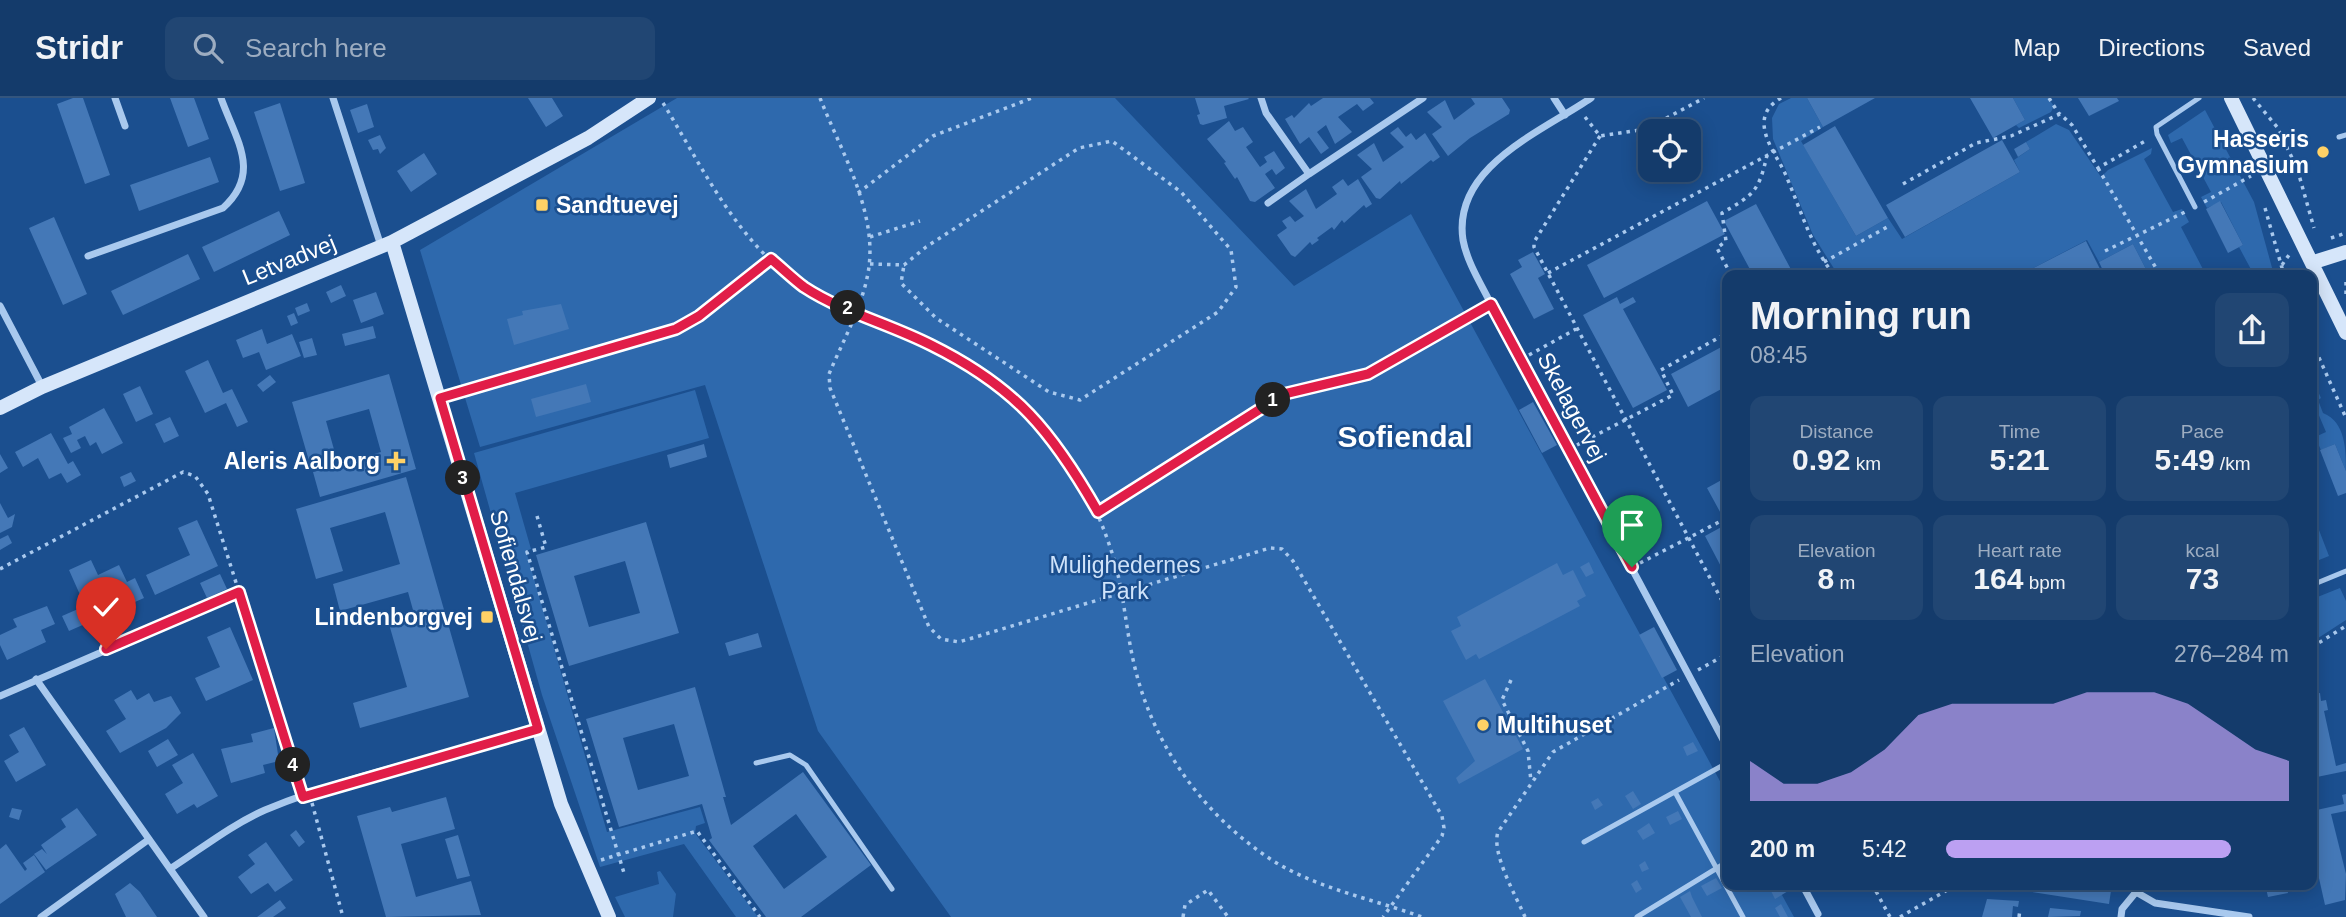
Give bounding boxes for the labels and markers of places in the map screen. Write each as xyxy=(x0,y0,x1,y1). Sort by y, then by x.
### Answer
place label: Hasseris Gymnasium xyxy=(2177,126,2309,178)
marker: Hasseris Gymnasium xyxy=(2315,144,2331,160)
place label: Sandtuevej xyxy=(556,192,679,218)
marker: Sandtuevej xyxy=(534,197,550,213)
pin: 2 xyxy=(830,290,866,326)
pin: 1 xyxy=(1256,382,1290,418)
place label: Aleris Aalborg xyxy=(224,448,380,474)
marker: Aleris Aalborg xyxy=(386,451,406,471)
pin: 3 xyxy=(446,460,480,496)
pin xyxy=(1602,495,1662,567)
pin xyxy=(76,577,136,649)
place label: Lindenborgvej xyxy=(315,604,473,630)
marker: Lindenborgvej xyxy=(479,609,495,625)
place label: Multihuset xyxy=(1497,712,1612,738)
marker: Multihuset xyxy=(1475,717,1491,733)
pin: 4 xyxy=(276,748,310,782)

